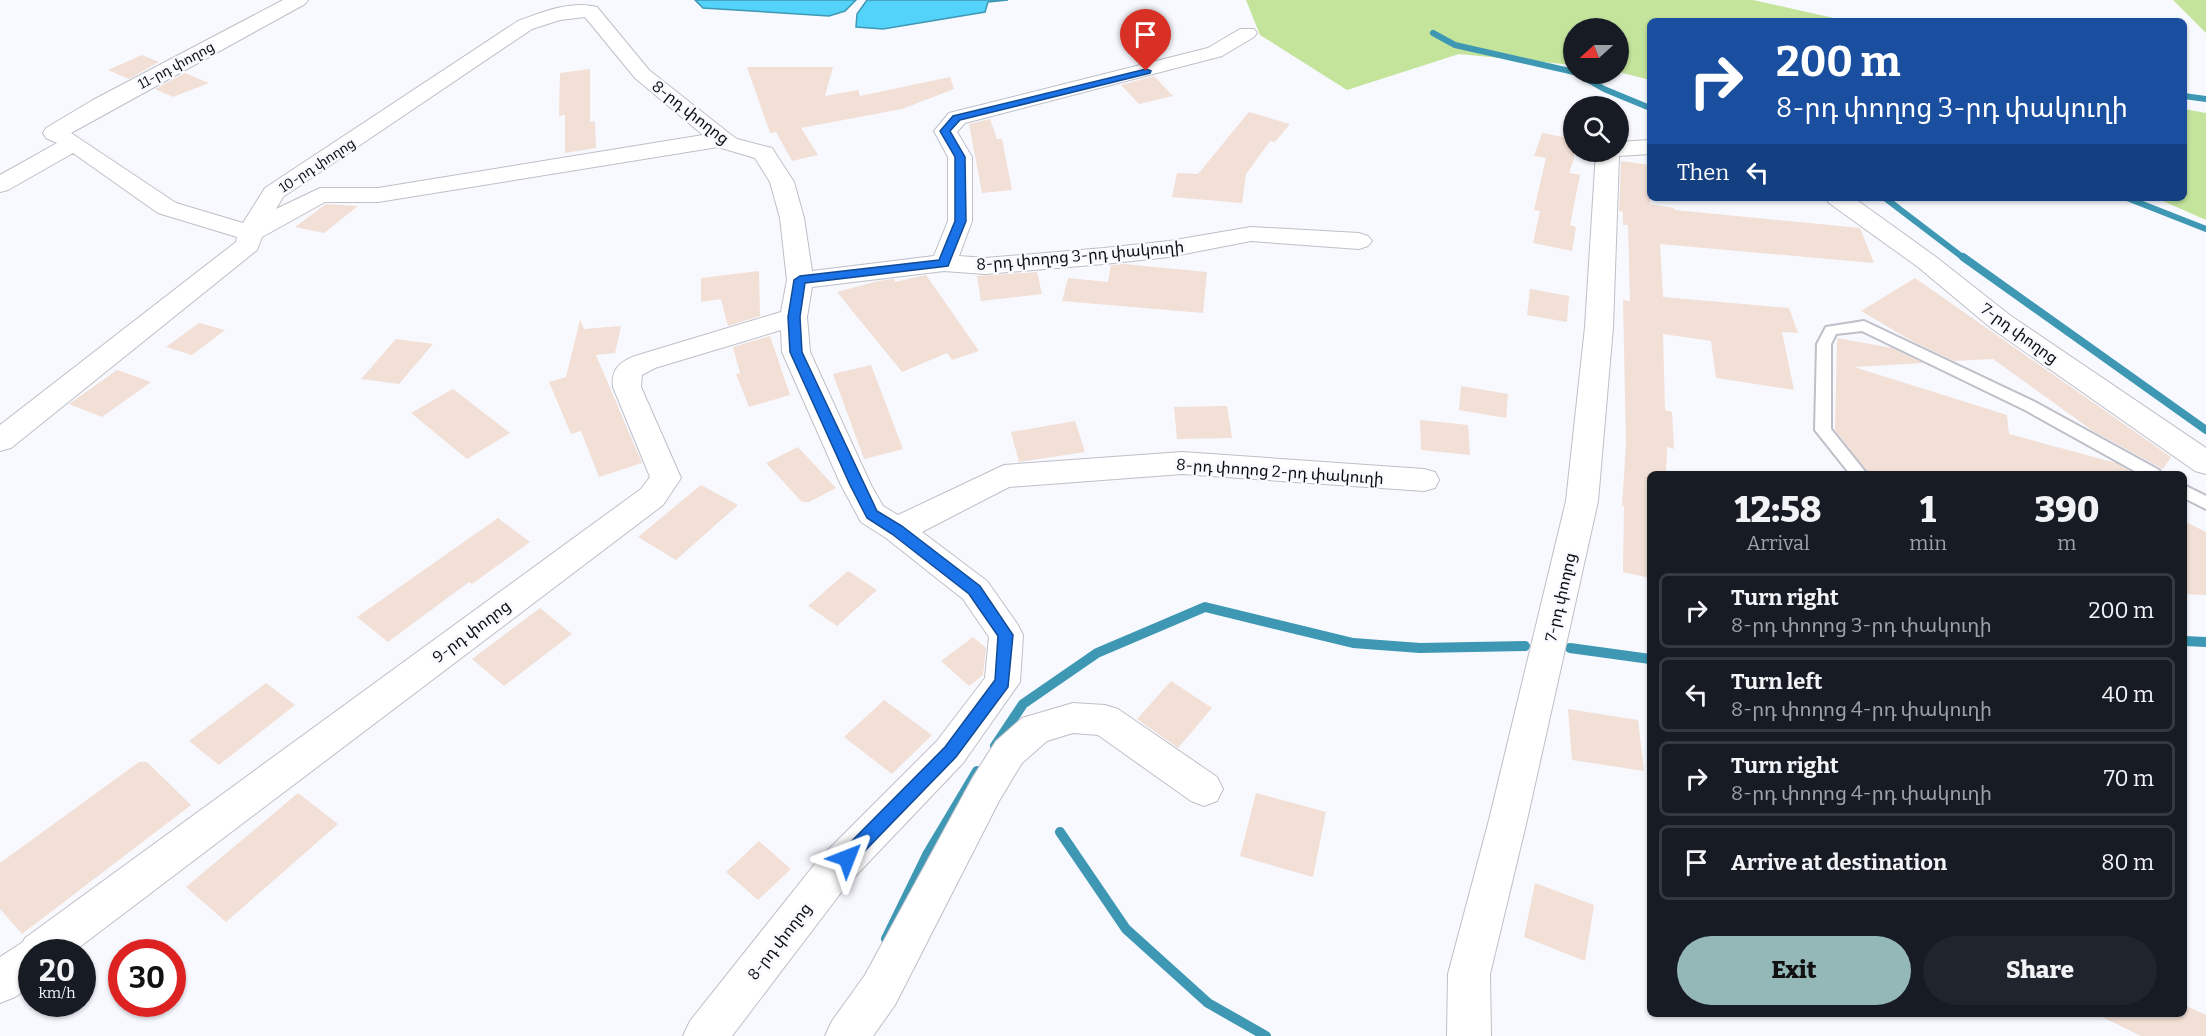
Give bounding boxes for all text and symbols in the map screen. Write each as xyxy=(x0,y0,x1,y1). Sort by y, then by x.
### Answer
pin xyxy=(1120,9,1171,71)
icon: arrive xyxy=(1129,18,1162,51)
north arrow xyxy=(1563,18,1629,84)
map controls xyxy=(1563,18,1629,162)
text: 200 m xyxy=(1776,37,1901,87)
street label: 11-րդ փողոց xyxy=(135,38,217,93)
icon: right xyxy=(1677,42,1755,120)
street label: 8-րդ փողոց xyxy=(648,76,733,148)
text: 8-րդ փողոց 3-րդ փակուղի xyxy=(1776,92,2128,124)
button: search xyxy=(1563,96,1629,162)
street label: 10-րդ փողոց xyxy=(276,134,359,196)
icon: left xyxy=(1741,156,1774,189)
text: Then xyxy=(1677,159,1729,186)
street label: 8-րդ փողոց 3-րդ փակուղի xyxy=(975,237,1185,274)
street label: 7-րդ փողոց xyxy=(1978,299,2062,368)
street label: 8-րդ փողոց 2-րդ փակուղի xyxy=(1175,455,1384,488)
text: 12:58 xyxy=(1735,488,1822,532)
text: 1 xyxy=(1920,488,1936,532)
text: 390 xyxy=(2034,488,2099,532)
text: Arrival xyxy=(1746,531,1810,555)
text: min xyxy=(1909,531,1947,555)
text: m xyxy=(2057,531,2076,555)
street label: 7-րդ փողոց xyxy=(1541,551,1580,643)
text: Turn right xyxy=(1731,584,1839,611)
icon: right xyxy=(1680,594,1713,627)
street label: 9-րդ փողոց xyxy=(429,596,514,667)
text: 200 m xyxy=(2088,597,2154,624)
text: 8-րդ փողոց 3-րդ փակուղի xyxy=(1731,613,1992,637)
text: Turn left xyxy=(1731,668,1823,695)
icon: left xyxy=(1680,678,1713,711)
text: 40 m xyxy=(2102,681,2154,708)
text: 8-րդ փողոց 4-րդ փակուղի xyxy=(1731,697,1992,721)
text: Turn right xyxy=(1731,752,1839,779)
icon: right xyxy=(1680,762,1713,795)
text: 70 m xyxy=(2104,765,2154,792)
text: 8-րդ փողոց 4-րդ փակուղի xyxy=(1731,781,1992,805)
position arrow xyxy=(815,826,879,890)
icon: arrive xyxy=(1680,846,1713,879)
text: Arrive at destination xyxy=(1731,849,1947,876)
text: 80 m xyxy=(2101,849,2154,876)
street label: 8-րդ փողոց xyxy=(743,899,815,984)
button: Exit xyxy=(1677,936,1911,1005)
button: Share xyxy=(1923,936,2157,1005)
speed limit sign: 30 xyxy=(108,939,186,1017)
text: 20 xyxy=(39,953,75,989)
text: km/h xyxy=(38,984,76,1002)

